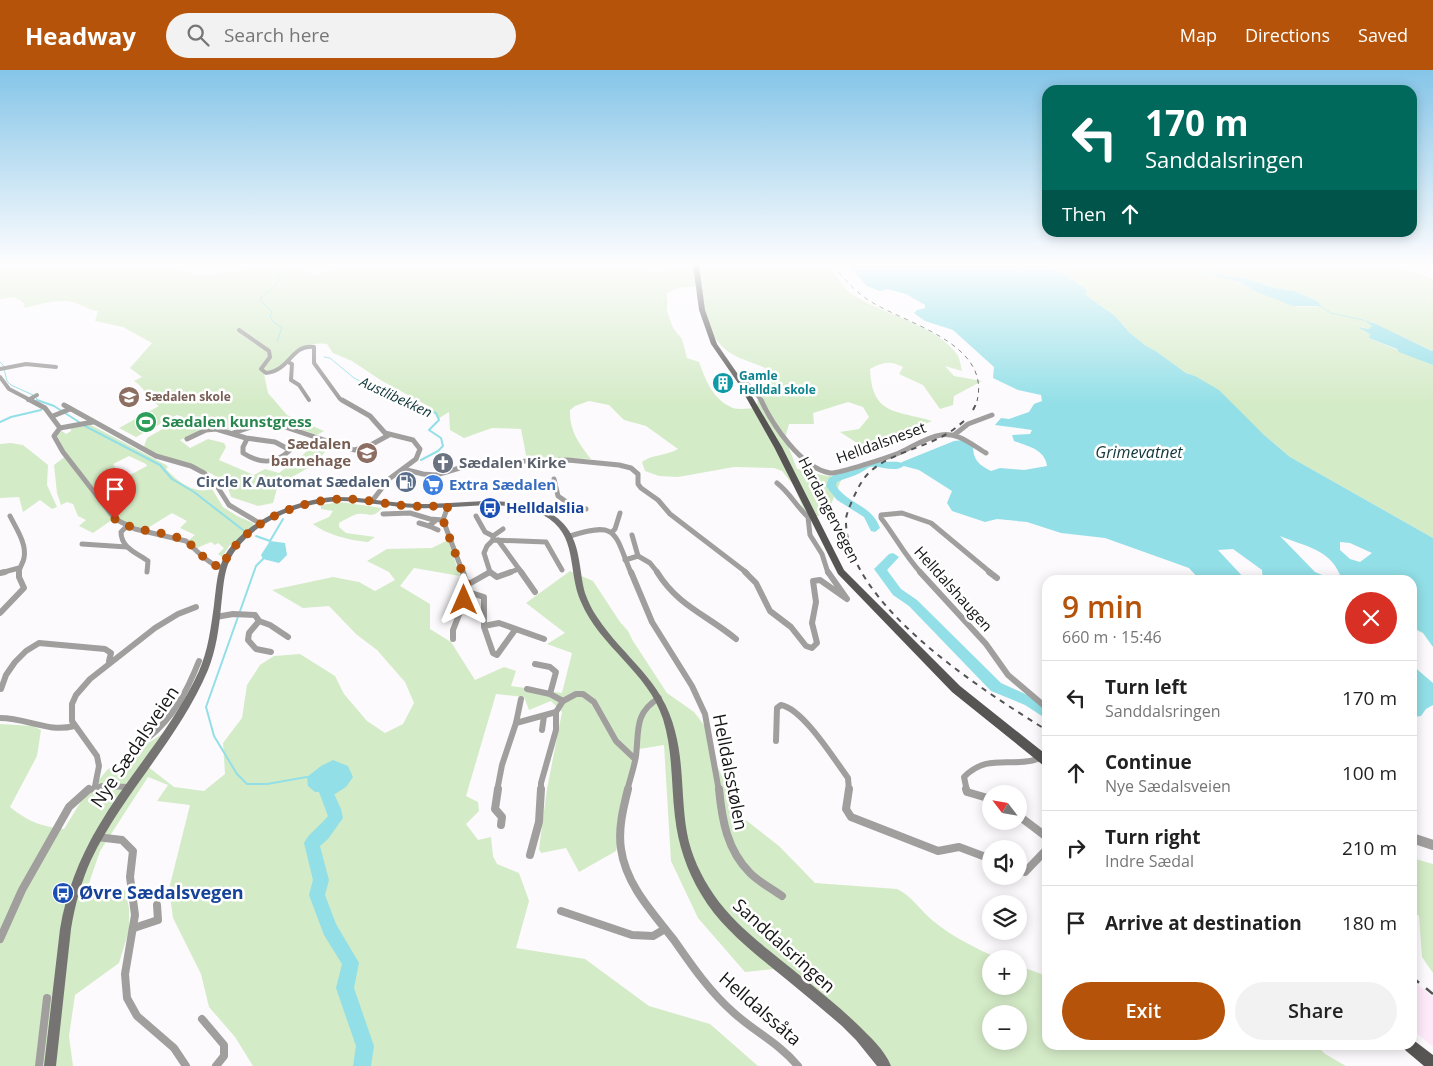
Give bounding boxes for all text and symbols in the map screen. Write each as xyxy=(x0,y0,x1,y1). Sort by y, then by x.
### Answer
search box xyxy=(166,13,516,58)
text: Headway xyxy=(25,19,136,52)
icon: search xyxy=(184,21,212,49)
text: Search here xyxy=(224,22,330,48)
text: Map xyxy=(1180,23,1217,47)
text: Directions xyxy=(1245,23,1330,47)
text: Saved xyxy=(1358,23,1408,47)
text: 170 m xyxy=(1145,99,1249,146)
icon: left xyxy=(1062,105,1127,170)
text: Sanddalsringen xyxy=(1145,144,1304,174)
icon: ahead xyxy=(1116,200,1144,228)
text: Then xyxy=(1062,201,1106,227)
place label: Gamle Helldal skole xyxy=(739,367,816,398)
water label: Austlibekken xyxy=(356,371,435,422)
building icon: Gamle Helldal skole xyxy=(711,371,735,395)
school or university icon: Sædalen skole xyxy=(117,385,141,409)
place label: Sædalen skole xyxy=(145,388,231,405)
sports icon: Sædalen kunstgress xyxy=(134,410,158,434)
place label: Sædalen kunstgress xyxy=(162,411,312,431)
street label: Helldalsneset xyxy=(833,417,928,468)
place label: Sædalen barnehage xyxy=(271,433,351,470)
school or university icon: Sædalen barnehage xyxy=(355,441,379,465)
water label: Grimevatnet xyxy=(1095,441,1183,463)
church icon: Sædalen Kirke xyxy=(431,451,455,475)
place label: Sædalen Kirke xyxy=(459,452,566,472)
street label: Hardangervegen xyxy=(795,453,865,566)
pin xyxy=(94,468,136,519)
fuel station icon: Circle K Automat Sædalen xyxy=(394,470,418,494)
place label: Circle K Automat Sædalen xyxy=(196,471,390,491)
supermarket icon: Extra Sædalen xyxy=(421,473,445,497)
place label: Extra Sædalen xyxy=(449,474,556,494)
icon: arrive xyxy=(101,475,129,503)
bus stop icon: Helldalslia xyxy=(478,496,502,520)
place label: Helldalslia xyxy=(506,497,584,517)
street label: Helldalshaugen xyxy=(910,542,997,635)
position arrow xyxy=(437,573,489,625)
text: 9 min xyxy=(1062,586,1143,627)
button: close xyxy=(1345,592,1397,644)
text: 660 m · 15:46 xyxy=(1062,626,1162,648)
text: Turn left xyxy=(1105,674,1187,700)
street label: Nye Sædalsveien xyxy=(85,681,184,812)
icon: left xyxy=(1062,684,1090,712)
text: 170 m xyxy=(1342,685,1397,711)
text: Sanddalsringen xyxy=(1105,700,1220,722)
street label: Helldalsstølen xyxy=(708,712,754,832)
text: Continue xyxy=(1105,749,1192,775)
icon: ahead xyxy=(1062,759,1090,787)
text: 100 m xyxy=(1342,760,1397,786)
text: Nye Sædalsveien xyxy=(1105,775,1231,797)
north arrow xyxy=(982,785,1028,830)
map controls xyxy=(982,785,1027,1050)
text: Turn right xyxy=(1105,824,1200,850)
icon: right xyxy=(1062,834,1090,862)
text: 210 m xyxy=(1342,835,1397,861)
button: sound xyxy=(982,840,1027,885)
text: Indre Sædal xyxy=(1105,850,1194,872)
place label: Øvre Sædalsvegen xyxy=(79,880,244,904)
bus stop icon: Øvre Sædalsvegen xyxy=(51,881,75,905)
street label: Sanddalsringen xyxy=(728,893,841,998)
button: layers xyxy=(982,895,1027,940)
icon: arrive xyxy=(1062,909,1090,937)
text: Arrive at destination xyxy=(1105,910,1302,936)
text: 180 m xyxy=(1342,910,1397,936)
button: + xyxy=(982,950,1027,995)
street label: Helldalssåta xyxy=(714,966,807,1051)
button: Exit xyxy=(1062,982,1225,1040)
button: Share xyxy=(1235,982,1397,1040)
button: − xyxy=(982,1005,1027,1050)

